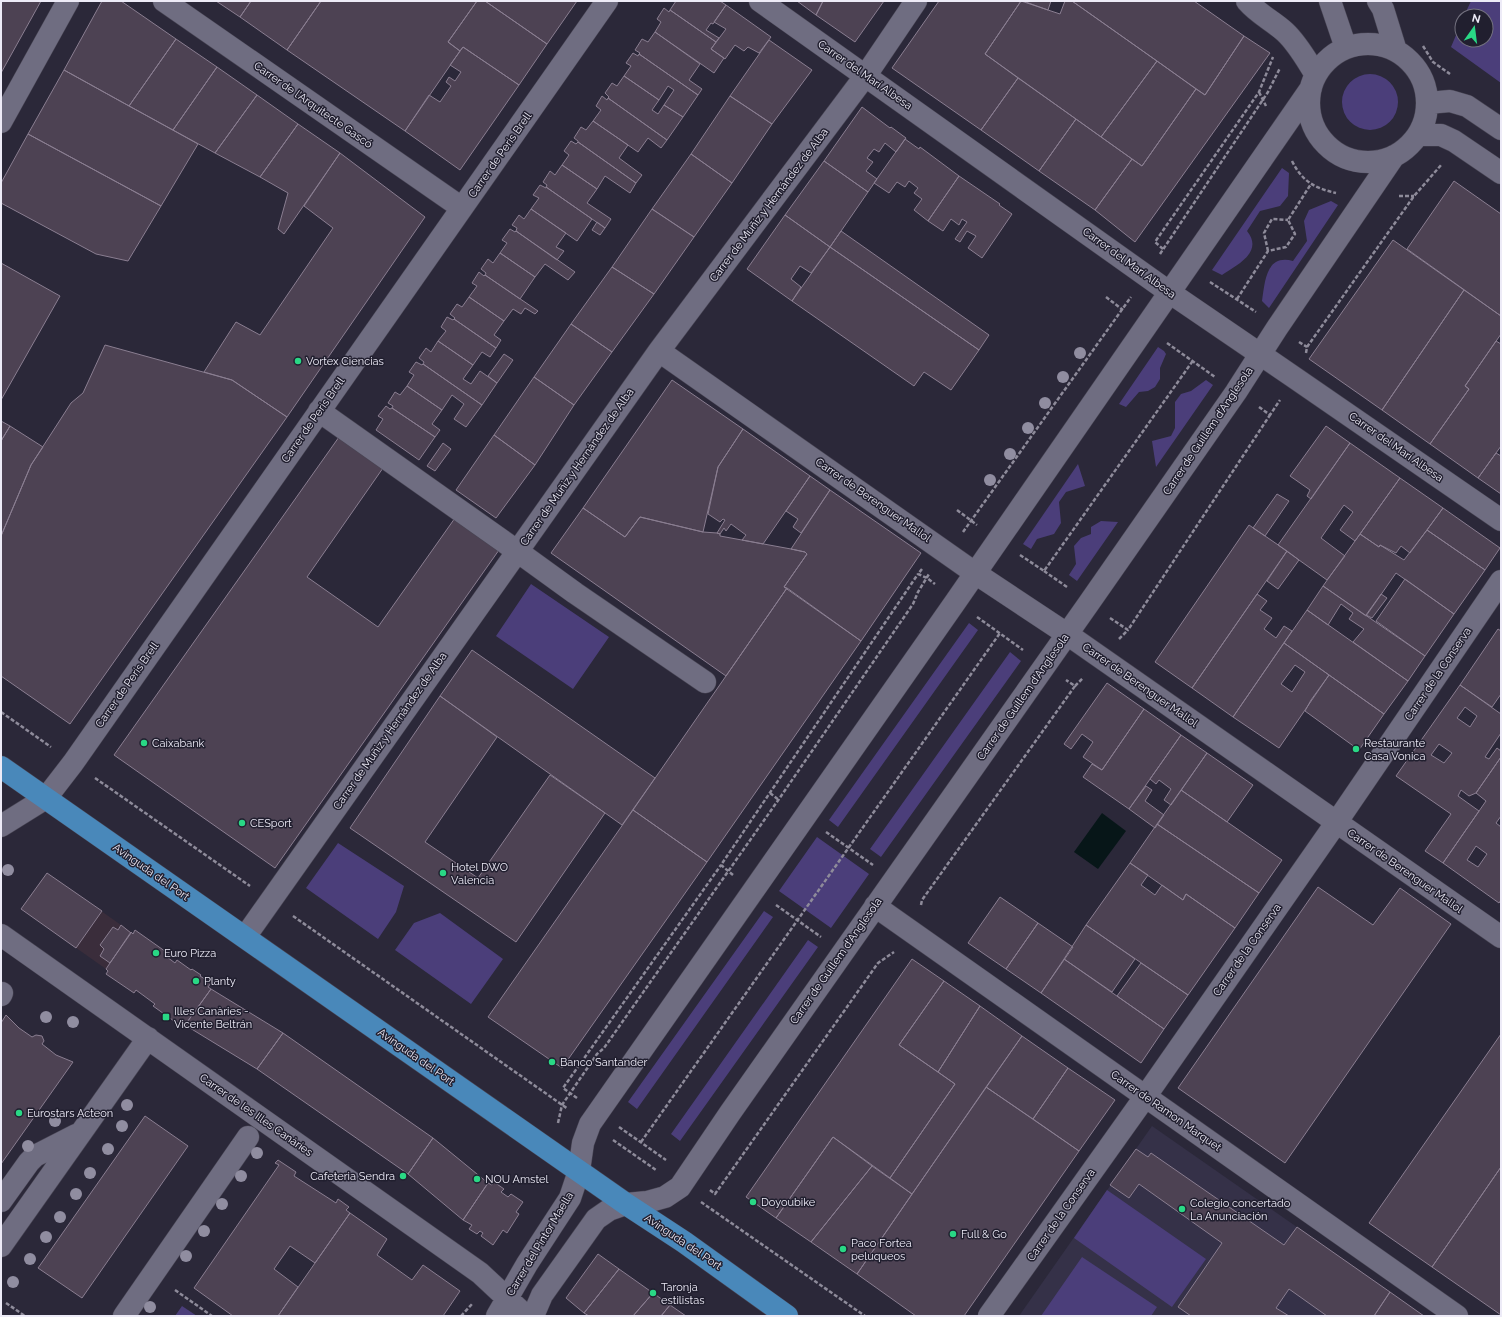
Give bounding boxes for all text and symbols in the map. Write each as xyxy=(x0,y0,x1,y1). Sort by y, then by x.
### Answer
north arrow xyxy=(1454,8,1494,48)
text: N xyxy=(1471,11,1482,26)
street label: Carrer del Marí Albesa xyxy=(815,38,915,112)
street label: Carrer de l'Arquitecte Gascó xyxy=(251,59,375,151)
street label: Carrer de Peris Brell xyxy=(466,110,534,200)
street label: Carrer de Muñiz y Hernández de Alba xyxy=(707,126,831,284)
street label: Carrer del Marí Albesa xyxy=(1080,225,1178,301)
place label: Vortex Ciencias xyxy=(306,355,384,368)
marker: Vortex Ciencias xyxy=(293,356,303,366)
street label: Carrer de Guillem d'Anglesola xyxy=(1160,365,1256,497)
street label: Carrer de Peris Brell xyxy=(279,375,347,465)
street label: Carrer de Muñiz y Hernández de Alba xyxy=(517,386,637,548)
street label: Carrer del Marí Albesa xyxy=(1346,410,1446,484)
street label: Carrer de Berenguer Mallol xyxy=(813,455,933,545)
street label: Carrer de la Conserva xyxy=(1402,625,1474,723)
street label: Carrer de Guillem d'Anglesola xyxy=(974,631,1072,763)
street label: Carrer de Peris Brell xyxy=(93,640,161,730)
street label: Carrer de Berenguer Mallol xyxy=(1080,640,1200,730)
street label: Carrer de Muñiz y Hernández de Alba xyxy=(330,650,450,812)
place label: Caixabank xyxy=(152,737,205,750)
place label: Restaurante Casa Vonica xyxy=(1364,737,1426,763)
marker: Caixabank xyxy=(139,738,149,748)
marker: Restaurante Casa Vonica xyxy=(1351,744,1361,754)
place label: CESport xyxy=(250,817,292,830)
marker: CESport xyxy=(237,818,247,828)
street label: Carrer de Berenguer Mallol xyxy=(1345,826,1465,916)
street label: Avinguda del Port xyxy=(110,841,192,903)
place label: Hotel DWO Valencia xyxy=(451,861,508,887)
marker: Hotel DWO Valencia xyxy=(438,868,448,878)
street label: Carrer de Guillem d'Anglesola xyxy=(787,895,885,1027)
street label: Carrer de la Conserva xyxy=(1210,901,1284,999)
place label: Euro Pizza xyxy=(164,947,216,960)
marker: Euro Pizza xyxy=(151,948,161,958)
place label: Planty xyxy=(204,975,236,988)
marker: Planty xyxy=(191,976,201,986)
place label: Illes Canàries - Vicente Beltrán xyxy=(174,1005,252,1031)
marker: Illes Canàries - Vicente Beltrán xyxy=(161,1012,171,1022)
street label: Avinguda del Port xyxy=(375,1026,457,1088)
place label: Banco Santander xyxy=(560,1056,647,1069)
marker: Banco Santander xyxy=(547,1057,557,1067)
street label: Carrer de Ramon Marquet xyxy=(1108,1068,1224,1154)
street label: Carrer de les Illes Canàries xyxy=(197,1071,315,1159)
place label: Eurostars Acteon xyxy=(27,1107,113,1120)
marker: Eurostars Acteon xyxy=(14,1108,24,1118)
street label: Carrer de la Conserva xyxy=(1024,1166,1098,1264)
place label: Cafeteria Sendra xyxy=(310,1170,395,1183)
marker: Cafeteria Sendra xyxy=(398,1171,408,1181)
place label: NOU Amstel xyxy=(485,1173,548,1186)
marker: NOU Amstel xyxy=(472,1174,482,1184)
street label: Carrer del Pintor Maella xyxy=(504,1190,576,1298)
place label: Doyoubike xyxy=(761,1196,816,1209)
marker: Doyoubike xyxy=(748,1197,758,1207)
place label: Colegio concertado La Anunciación xyxy=(1190,1197,1291,1223)
marker: Colegio concertado La Anunciación xyxy=(1177,1204,1187,1214)
street label: Avinguda del Port xyxy=(642,1211,724,1273)
place label: Full & Go xyxy=(961,1228,1007,1241)
marker: Full & Go xyxy=(948,1229,958,1239)
place label: Paco Fortea peluqueos xyxy=(851,1237,912,1263)
marker: Paco Fortea peluqueos xyxy=(838,1244,848,1254)
place label: Taronja estilistas xyxy=(661,1281,705,1307)
marker: Taronja estilistas xyxy=(648,1288,658,1298)

